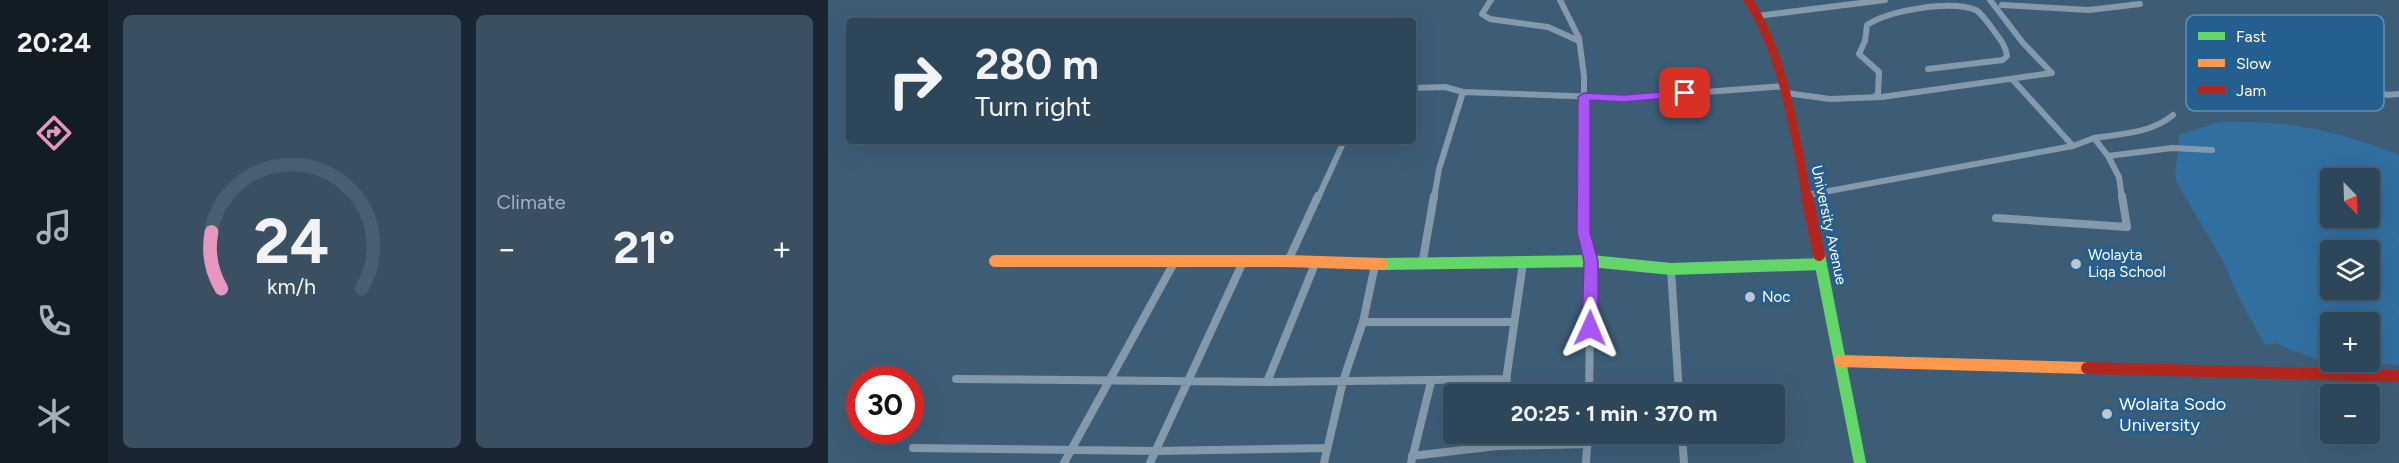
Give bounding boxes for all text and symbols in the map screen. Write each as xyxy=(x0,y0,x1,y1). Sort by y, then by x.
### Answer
legend xyxy=(2186,15,2384,111)
text: 20:24 xyxy=(17,26,91,59)
text: Fast xyxy=(2236,27,2266,46)
text: 280 m xyxy=(975,39,1099,90)
icon: right xyxy=(876,42,954,120)
text: Slow xyxy=(2236,54,2271,73)
pin xyxy=(1659,67,1710,118)
icon: arrive xyxy=(1668,76,1701,109)
text: Jam xyxy=(2236,81,2266,100)
text: Turn right xyxy=(975,90,1091,123)
icon: directions xyxy=(33,112,75,154)
street label: University Avenue xyxy=(1808,164,1850,286)
north arrow xyxy=(2320,168,2380,228)
map controls xyxy=(2320,168,2380,444)
text: Climate xyxy=(497,190,566,214)
text: 24 xyxy=(254,204,330,279)
icon: music xyxy=(33,206,75,248)
text: 21° xyxy=(613,220,675,274)
text: − xyxy=(497,229,517,268)
text: + xyxy=(771,229,792,268)
button: layers xyxy=(2320,240,2380,300)
place label: Wolayta Liqa School xyxy=(2088,246,2166,281)
marker: Wolayta Liqa School xyxy=(2069,257,2083,271)
text: km/h xyxy=(267,274,316,299)
place label: Noc xyxy=(1762,288,1790,306)
marker: Noc xyxy=(1743,290,1757,304)
position arrow xyxy=(1558,296,1622,360)
icon: phone xyxy=(33,300,75,342)
button: + xyxy=(2320,312,2380,372)
speed limit sign: 30 xyxy=(846,366,924,444)
button: − xyxy=(2320,384,2380,444)
place label: Wolaita Sodo University xyxy=(2119,393,2226,436)
icon: climate xyxy=(33,395,75,437)
text: 20:25 · 1 min · 370 m xyxy=(1511,400,1717,427)
marker: Wolaita Sodo University xyxy=(2100,407,2114,421)

